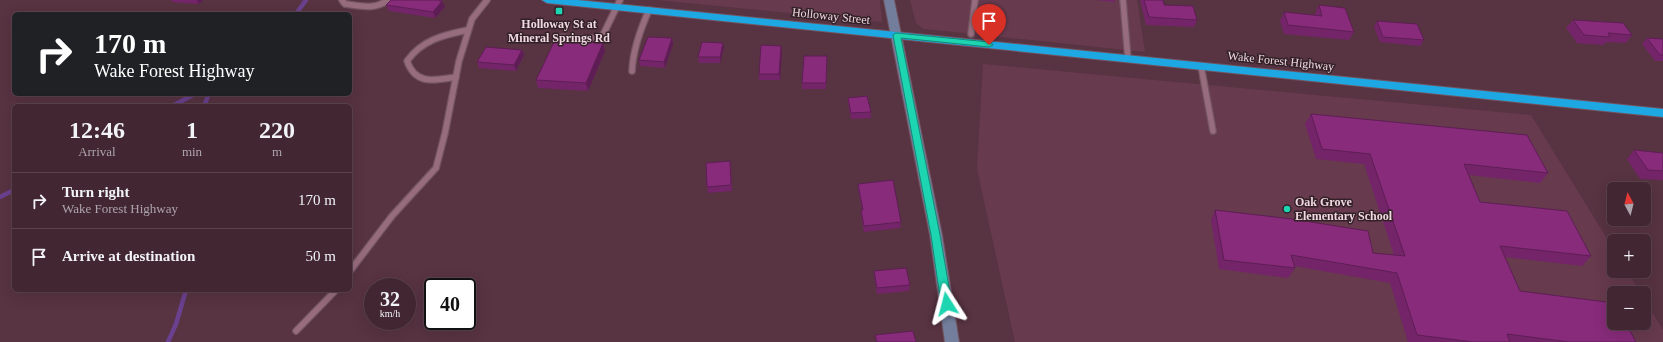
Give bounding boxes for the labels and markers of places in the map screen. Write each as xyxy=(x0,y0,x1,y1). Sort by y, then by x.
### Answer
pin xyxy=(972,4,1006,45)
marker: Holloway St at Mineral Springs Rd xyxy=(554,6,564,16)
place label: Holloway St at Mineral Springs Rd xyxy=(508,17,610,45)
place label: Oak Grove Elementary School xyxy=(1295,195,1393,223)
marker: Oak Grove Elementary School xyxy=(1282,204,1292,214)

